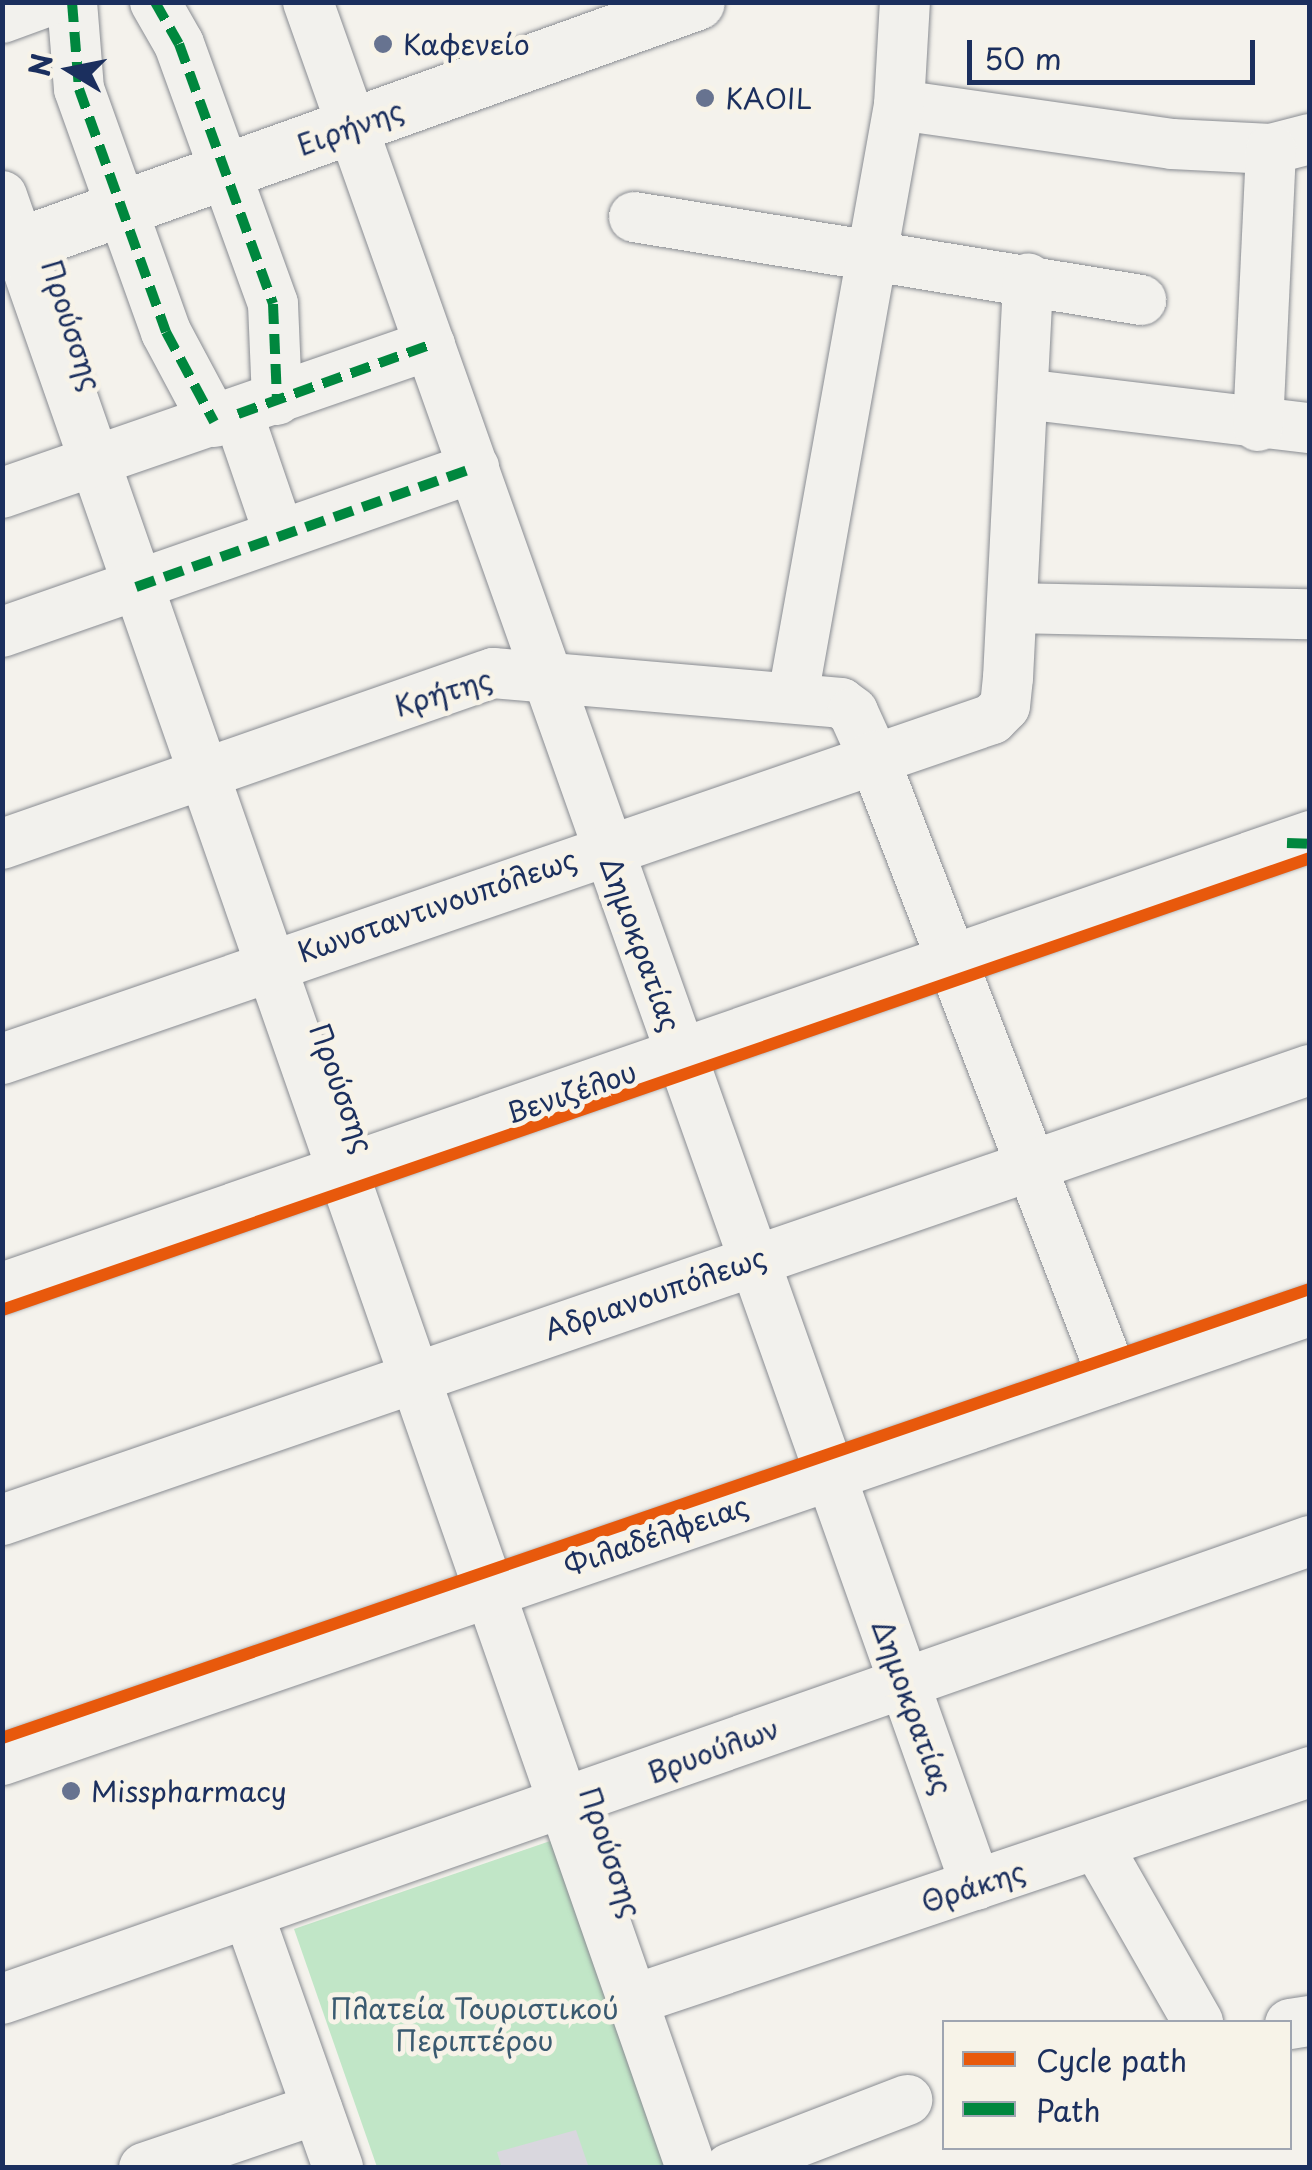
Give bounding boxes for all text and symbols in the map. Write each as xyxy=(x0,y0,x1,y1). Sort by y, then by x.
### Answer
north arrow xyxy=(20,20,120,120)
scale bar xyxy=(972,20,1260,82)
place label: Καφενείο xyxy=(403,27,530,61)
marker: Καφενείο xyxy=(372,33,394,55)
text: 50 m xyxy=(984,35,1062,80)
text: N xyxy=(17,50,63,79)
place label: KAOIL xyxy=(725,81,812,115)
marker: KAOIL xyxy=(694,87,716,109)
street label: Ειρήνης xyxy=(292,92,408,162)
street label: Προύσσης xyxy=(35,256,109,394)
street label: Κρήτης xyxy=(390,661,496,723)
street label: Κωνσταντινουπόλεως xyxy=(293,841,581,969)
street label: Δημοκρατίας xyxy=(594,852,688,1036)
street label: Προύσσης xyxy=(303,1019,381,1157)
street label: Βενιζέλου xyxy=(502,1054,640,1130)
street label: Αδριανουπόλεως xyxy=(540,1239,770,1347)
street label: Φιλαδέλφειας xyxy=(559,1488,753,1582)
street label: Δημοκρατίας xyxy=(866,1615,960,1799)
street label: Βρυούλων xyxy=(643,1711,783,1789)
place label: Misspharmacy xyxy=(91,1774,287,1808)
marker: Misspharmacy xyxy=(60,1780,82,1802)
street label: Προύσσης xyxy=(573,1783,649,1921)
street label: Θράκης xyxy=(917,1853,1029,1919)
park label: Πλατεία Τουριστικού Περιπτέρου xyxy=(330,1991,618,2057)
legend xyxy=(942,2020,1292,2150)
text: Cycle path xyxy=(1036,2037,1187,2082)
text: Path xyxy=(1036,2087,1101,2132)

